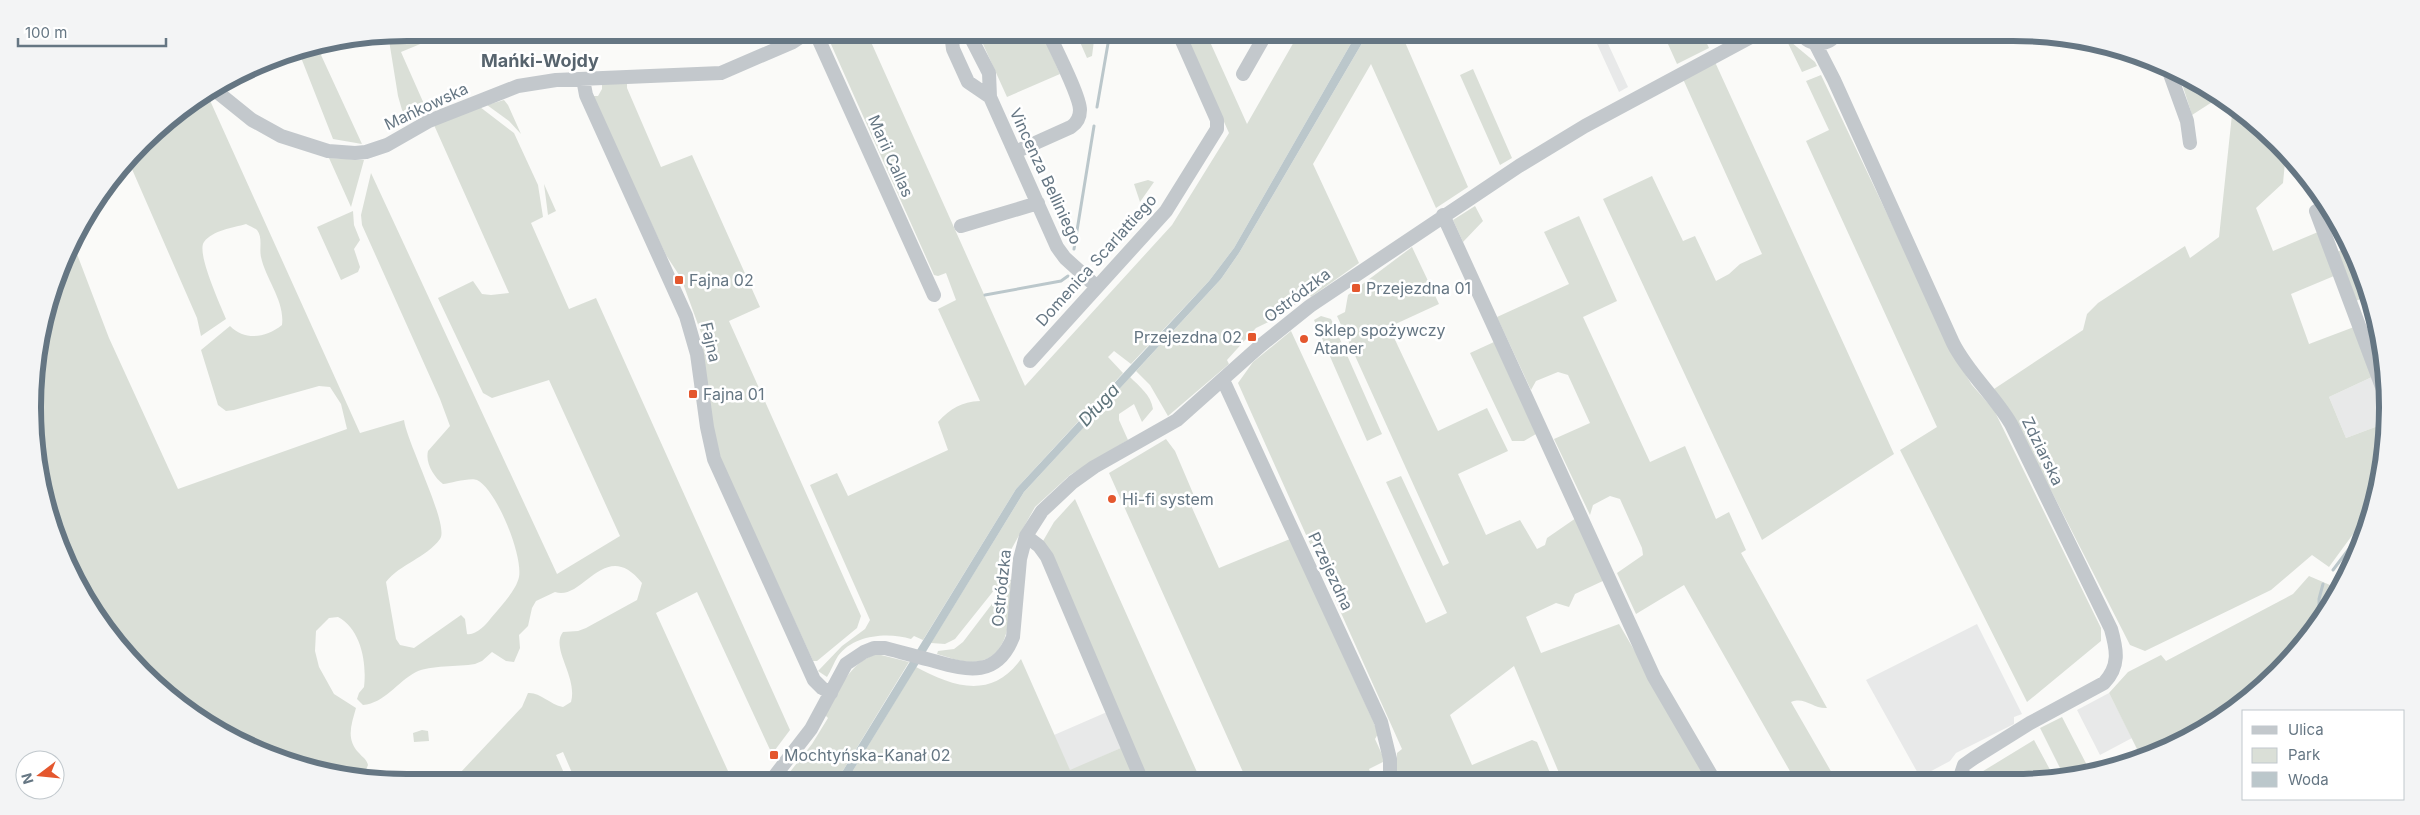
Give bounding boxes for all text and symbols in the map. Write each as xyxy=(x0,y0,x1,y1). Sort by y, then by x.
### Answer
scale bar xyxy=(18,15,165,47)
text: 100 m xyxy=(25,23,67,42)
district label: Mańki-Wojdy xyxy=(481,50,599,71)
street label: Mańkowska xyxy=(381,78,471,134)
street label: Vincenza Belliniego xyxy=(1006,105,1086,247)
street label: Marii Callas xyxy=(864,112,918,200)
street label: Domenica Scarlattiego xyxy=(1031,190,1161,330)
street label: Ostródzka xyxy=(1260,264,1334,326)
place label: Fajna 02 xyxy=(689,270,754,290)
marker: Fajna 02 xyxy=(673,274,685,286)
place label: Przejezdna 01 xyxy=(1366,278,1471,298)
marker: Przejezdna 01 xyxy=(1350,282,1362,294)
street label: Fajna xyxy=(697,320,725,364)
place label: Sklep spożywczy Ataner xyxy=(1314,320,1446,358)
place label: Przejezdna 02 xyxy=(1134,327,1242,347)
marker: Przejezdna 02 xyxy=(1246,331,1258,343)
marker: Sklep spożywczy Ataner xyxy=(1298,333,1310,345)
water label: Długa xyxy=(1074,379,1123,430)
place label: Fajna 01 xyxy=(703,384,764,404)
marker: Fajna 01 xyxy=(687,388,699,400)
street label: Zdziarska xyxy=(2018,413,2068,489)
place label: Hi-fi system xyxy=(1122,489,1214,509)
marker: Hi-fi system xyxy=(1106,493,1118,505)
street label: Przejezdna xyxy=(1304,529,1358,613)
street label: Ostródzka xyxy=(987,548,1015,628)
legend xyxy=(2242,710,2405,800)
text: Ulica xyxy=(2288,720,2324,739)
place label: Mochtyńska-Kanał 02 xyxy=(784,745,951,765)
text: Park xyxy=(2288,745,2321,764)
marker: Mochtyńska-Kanał 02 xyxy=(768,749,780,761)
north arrow xyxy=(15,750,65,800)
text: Woda xyxy=(2288,770,2329,789)
text: N xyxy=(17,771,37,786)

